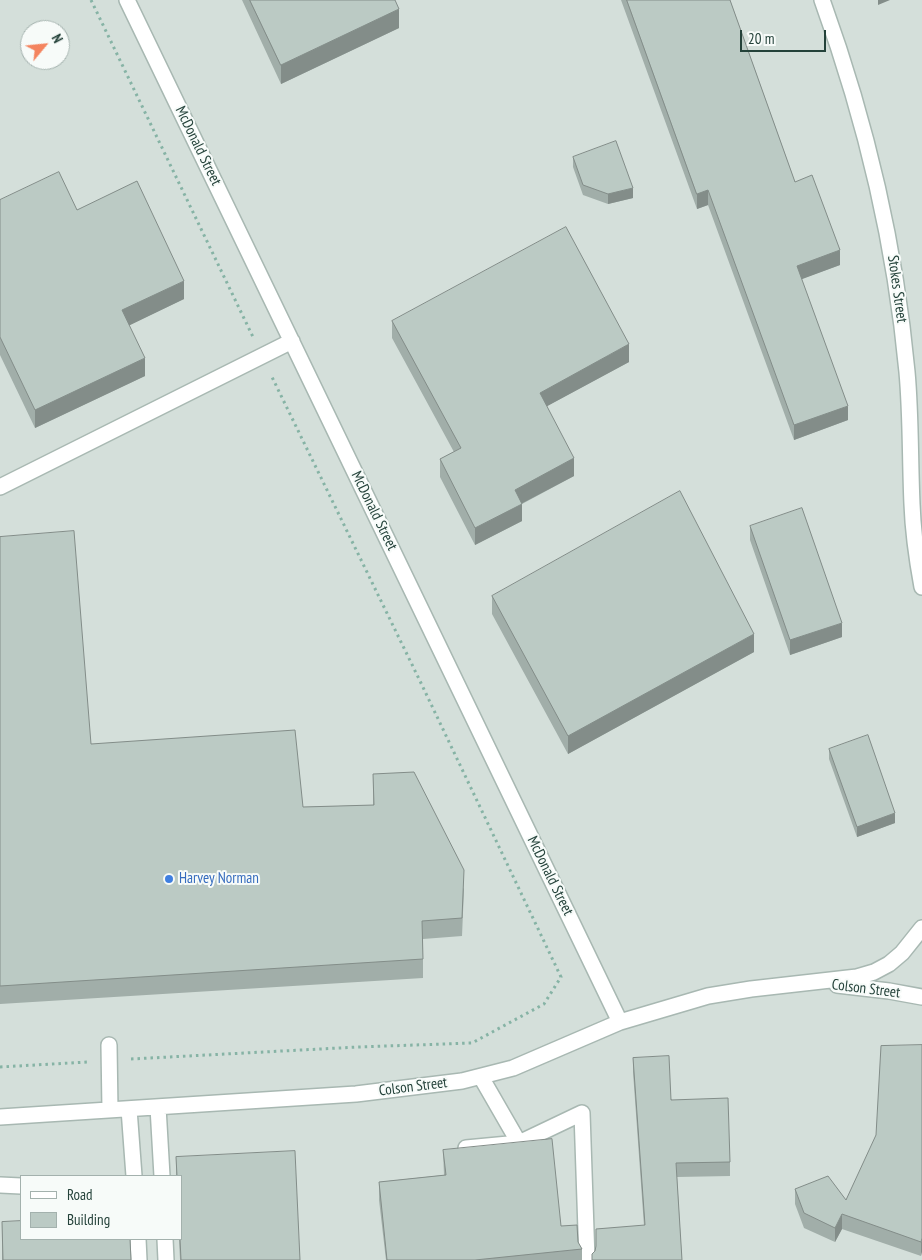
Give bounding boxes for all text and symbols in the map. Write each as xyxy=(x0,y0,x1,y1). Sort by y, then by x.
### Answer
north arrow xyxy=(20,20,70,70)
scale bar xyxy=(742,20,828,52)
text: 20 m xyxy=(748,29,774,48)
text: N xyxy=(48,31,67,46)
street label: McDonald Street xyxy=(171,103,225,189)
street label: Stokes Street xyxy=(883,254,911,324)
street label: McDonald Street xyxy=(347,468,401,554)
street label: McDonald Street xyxy=(523,833,577,919)
place label: Harvey Norman xyxy=(179,870,259,888)
marker: Harvey Norman xyxy=(163,873,175,885)
street label: Colson Street xyxy=(831,976,901,1002)
street label: Colson Street xyxy=(378,1074,448,1100)
legend xyxy=(20,1175,182,1240)
text: Road xyxy=(67,1185,93,1204)
text: Building xyxy=(67,1210,110,1229)

